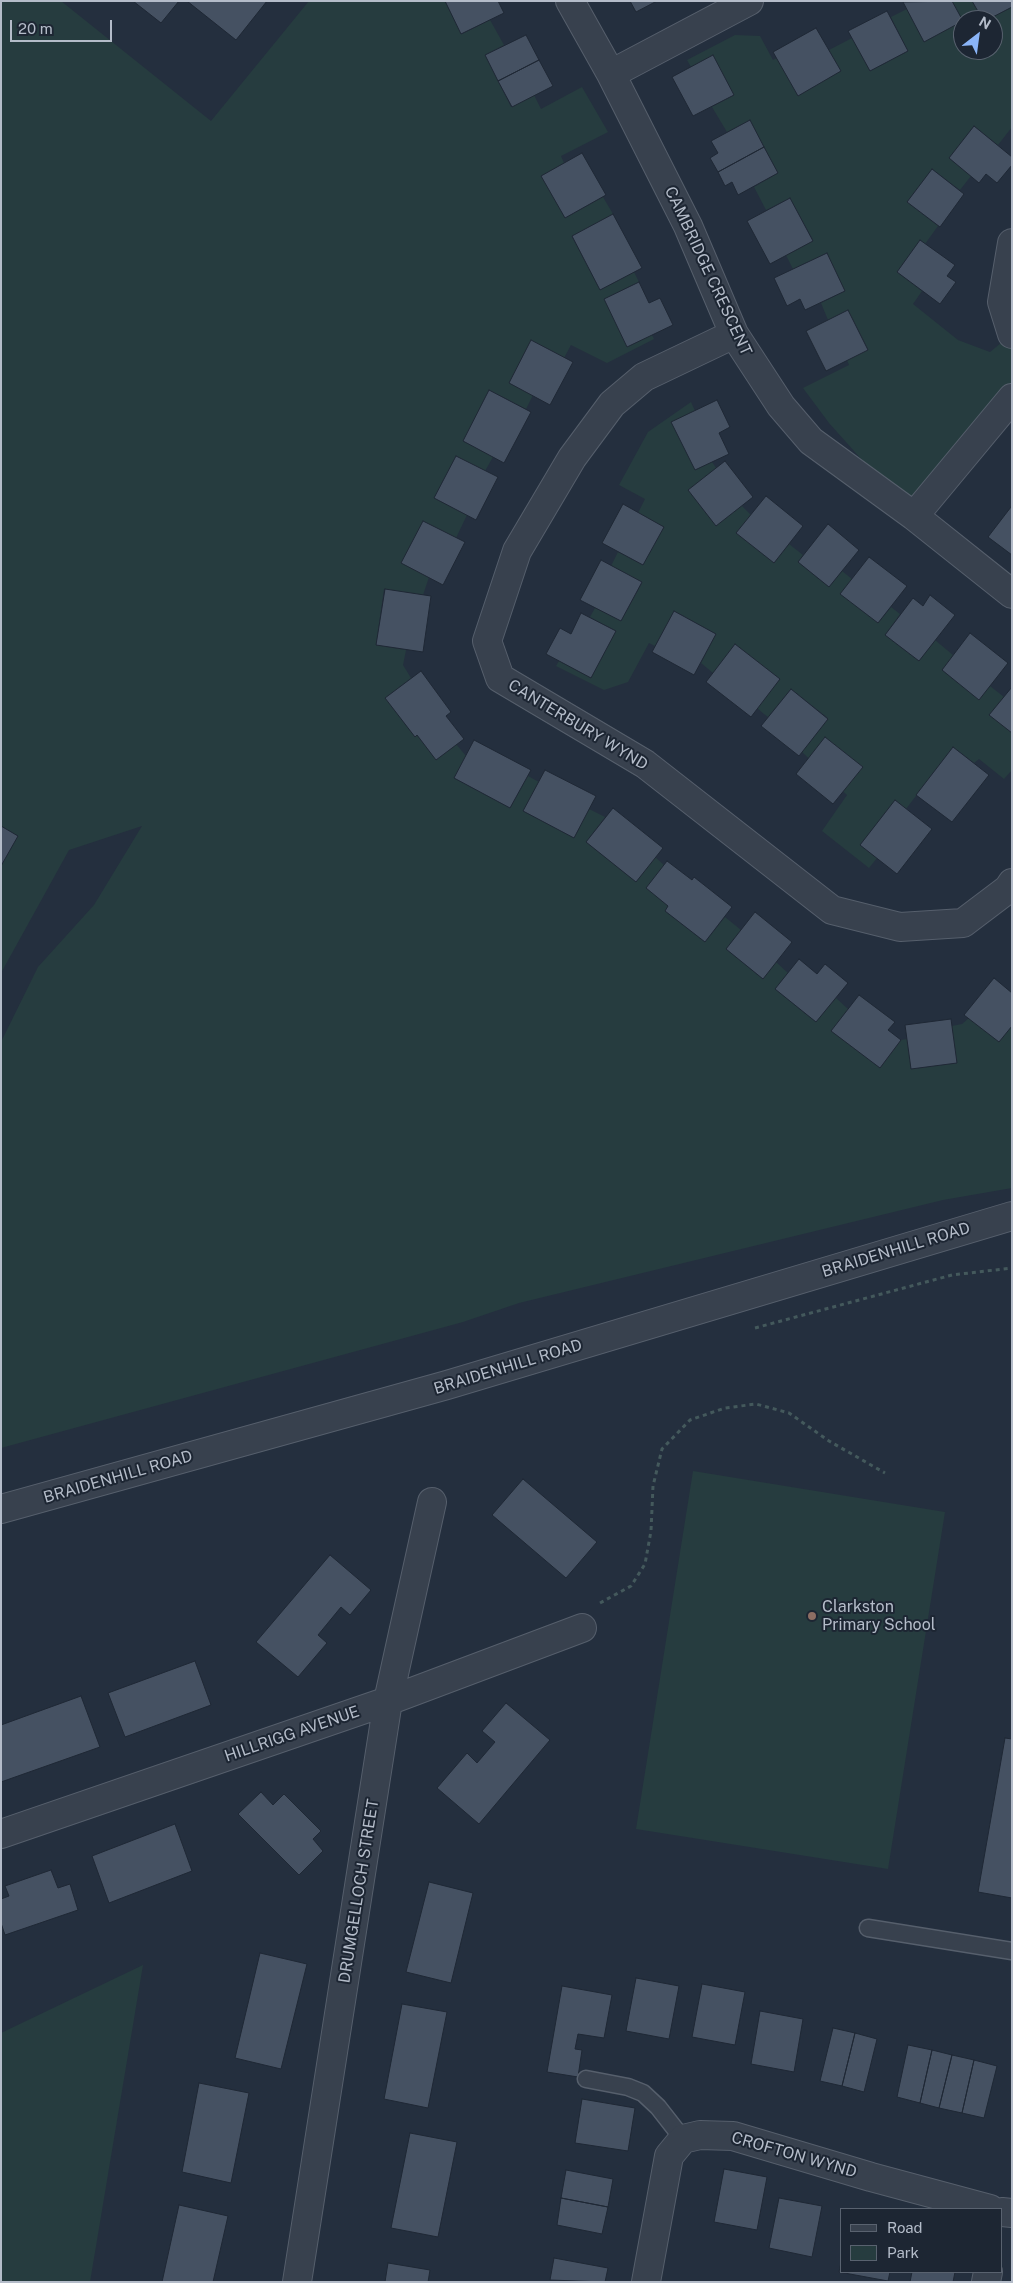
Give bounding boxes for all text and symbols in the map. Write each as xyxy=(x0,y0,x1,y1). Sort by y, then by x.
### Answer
scale bar xyxy=(12,10,115,42)
north arrow xyxy=(953,10,1003,60)
text: N xyxy=(976,13,994,33)
text: 20 m xyxy=(18,20,53,37)
street label: CAMBRIDGE CRESCENT xyxy=(660,184,756,358)
street label: CANTERBURY WYND xyxy=(505,676,651,774)
street label: BRAIDENHILL ROAD xyxy=(819,1218,973,1282)
street label: BRAIDENHILL ROAD xyxy=(431,1335,585,1399)
street label: BRAIDENHILL ROAD xyxy=(41,1447,195,1507)
place label: Clarkston Primary School xyxy=(822,1597,936,1635)
marker: Clarkston Primary School xyxy=(806,1610,818,1622)
street label: HILLRIGG AVENUE xyxy=(222,1702,362,1766)
street label: DRUMGELLOCH STREET xyxy=(335,1798,383,1984)
street label: CROFTON WYND xyxy=(729,2128,859,2182)
legend xyxy=(840,2208,1003,2273)
text: Road xyxy=(887,2219,923,2236)
text: Park xyxy=(887,2244,919,2261)

